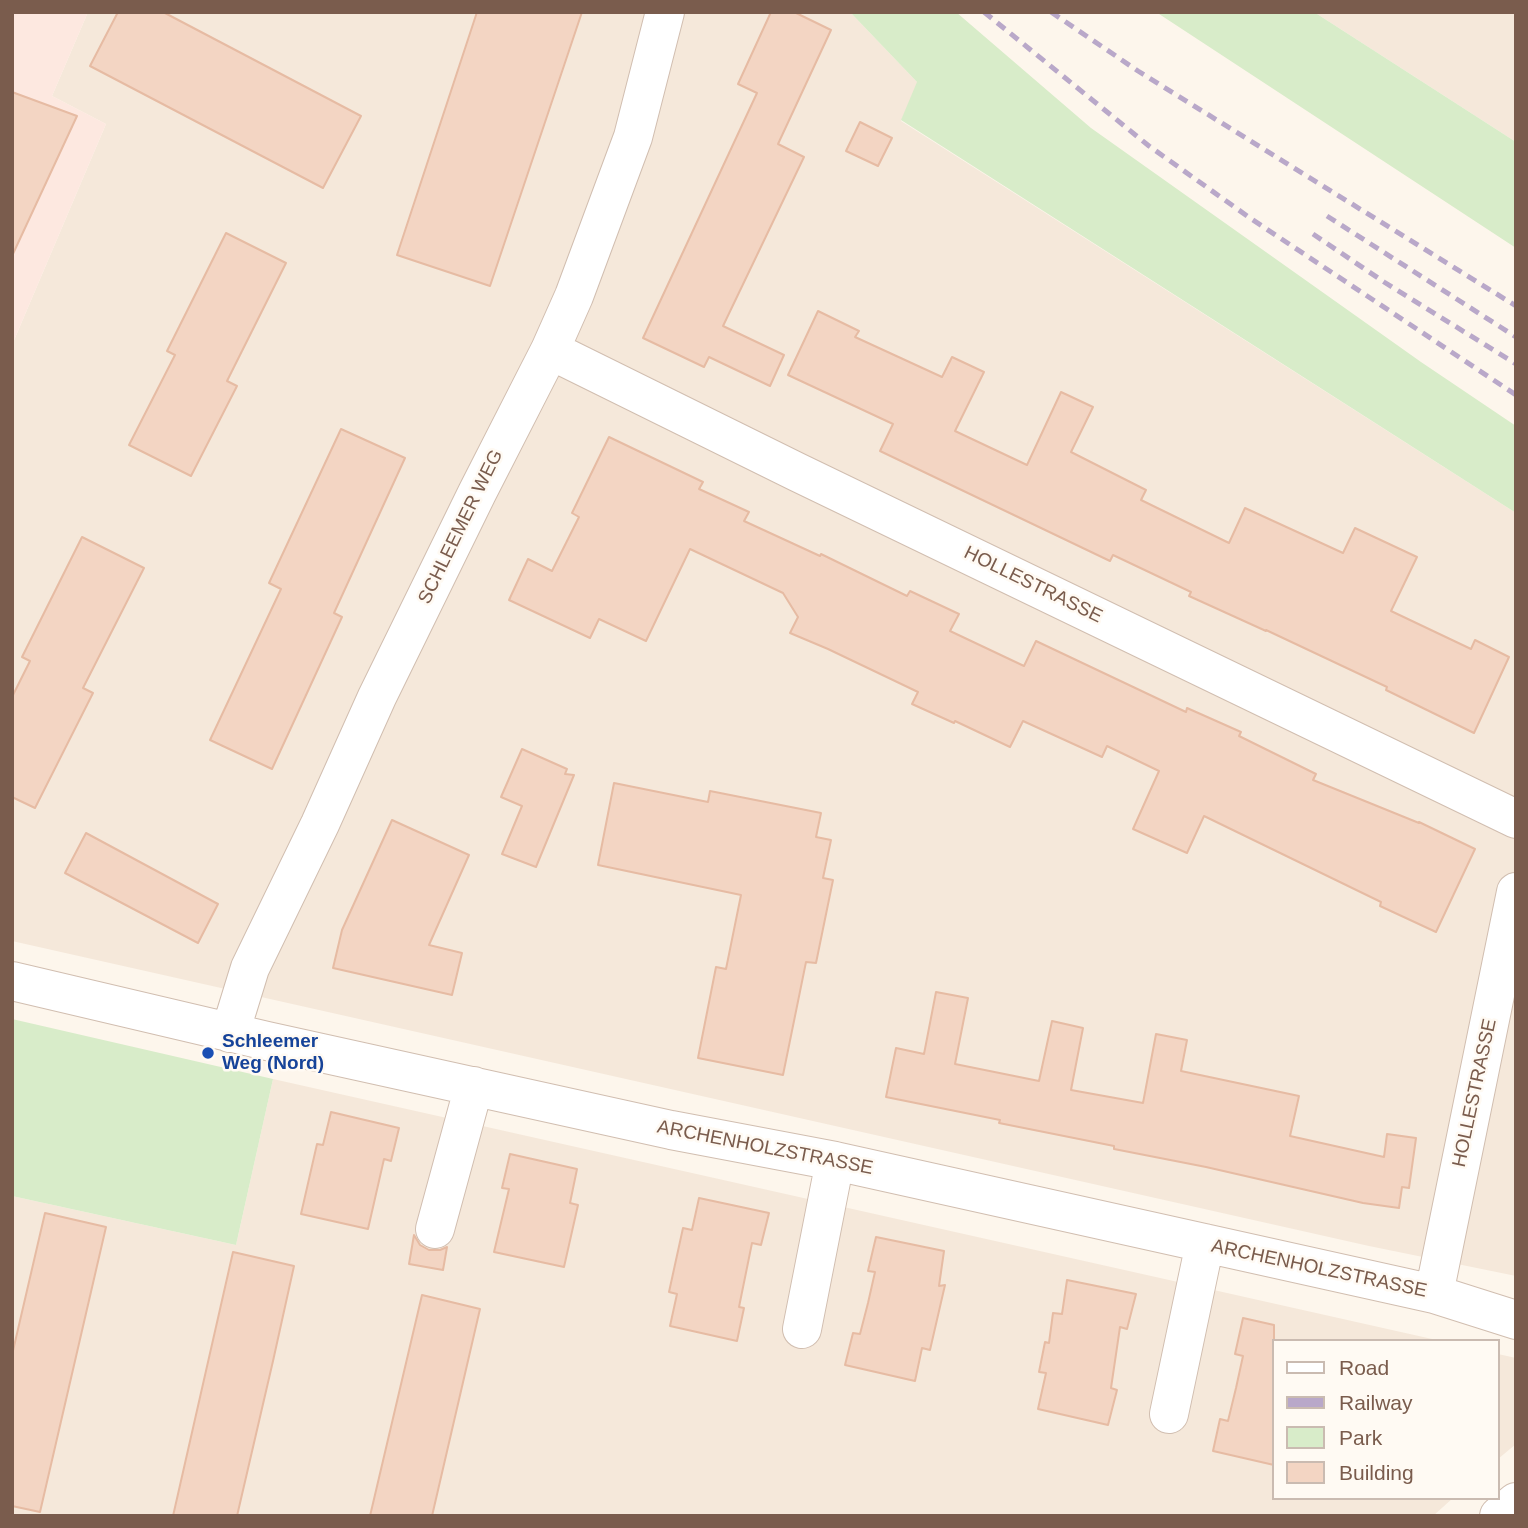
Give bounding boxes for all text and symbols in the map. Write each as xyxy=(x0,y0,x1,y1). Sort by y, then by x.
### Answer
street label: SCHLEEMER WEG xyxy=(414,446,508,608)
street label: HOLLESTRASSE xyxy=(960,542,1106,628)
street label: HOLLESTRASSE xyxy=(1448,1017,1502,1169)
place label: Schleemer Weg (Nord) xyxy=(222,1031,324,1075)
marker: Schleemer Weg (Nord) xyxy=(200,1045,216,1061)
street label: ARCHENHOLZSTRASSE xyxy=(655,1116,875,1180)
street label: ARCHENHOLZSTRASSE xyxy=(1209,1235,1429,1303)
legend xyxy=(1272,1339,1500,1500)
text: Road xyxy=(1339,1356,1389,1379)
text: Railway xyxy=(1339,1391,1413,1414)
text: Park xyxy=(1339,1426,1382,1449)
text: Building xyxy=(1339,1461,1414,1484)

